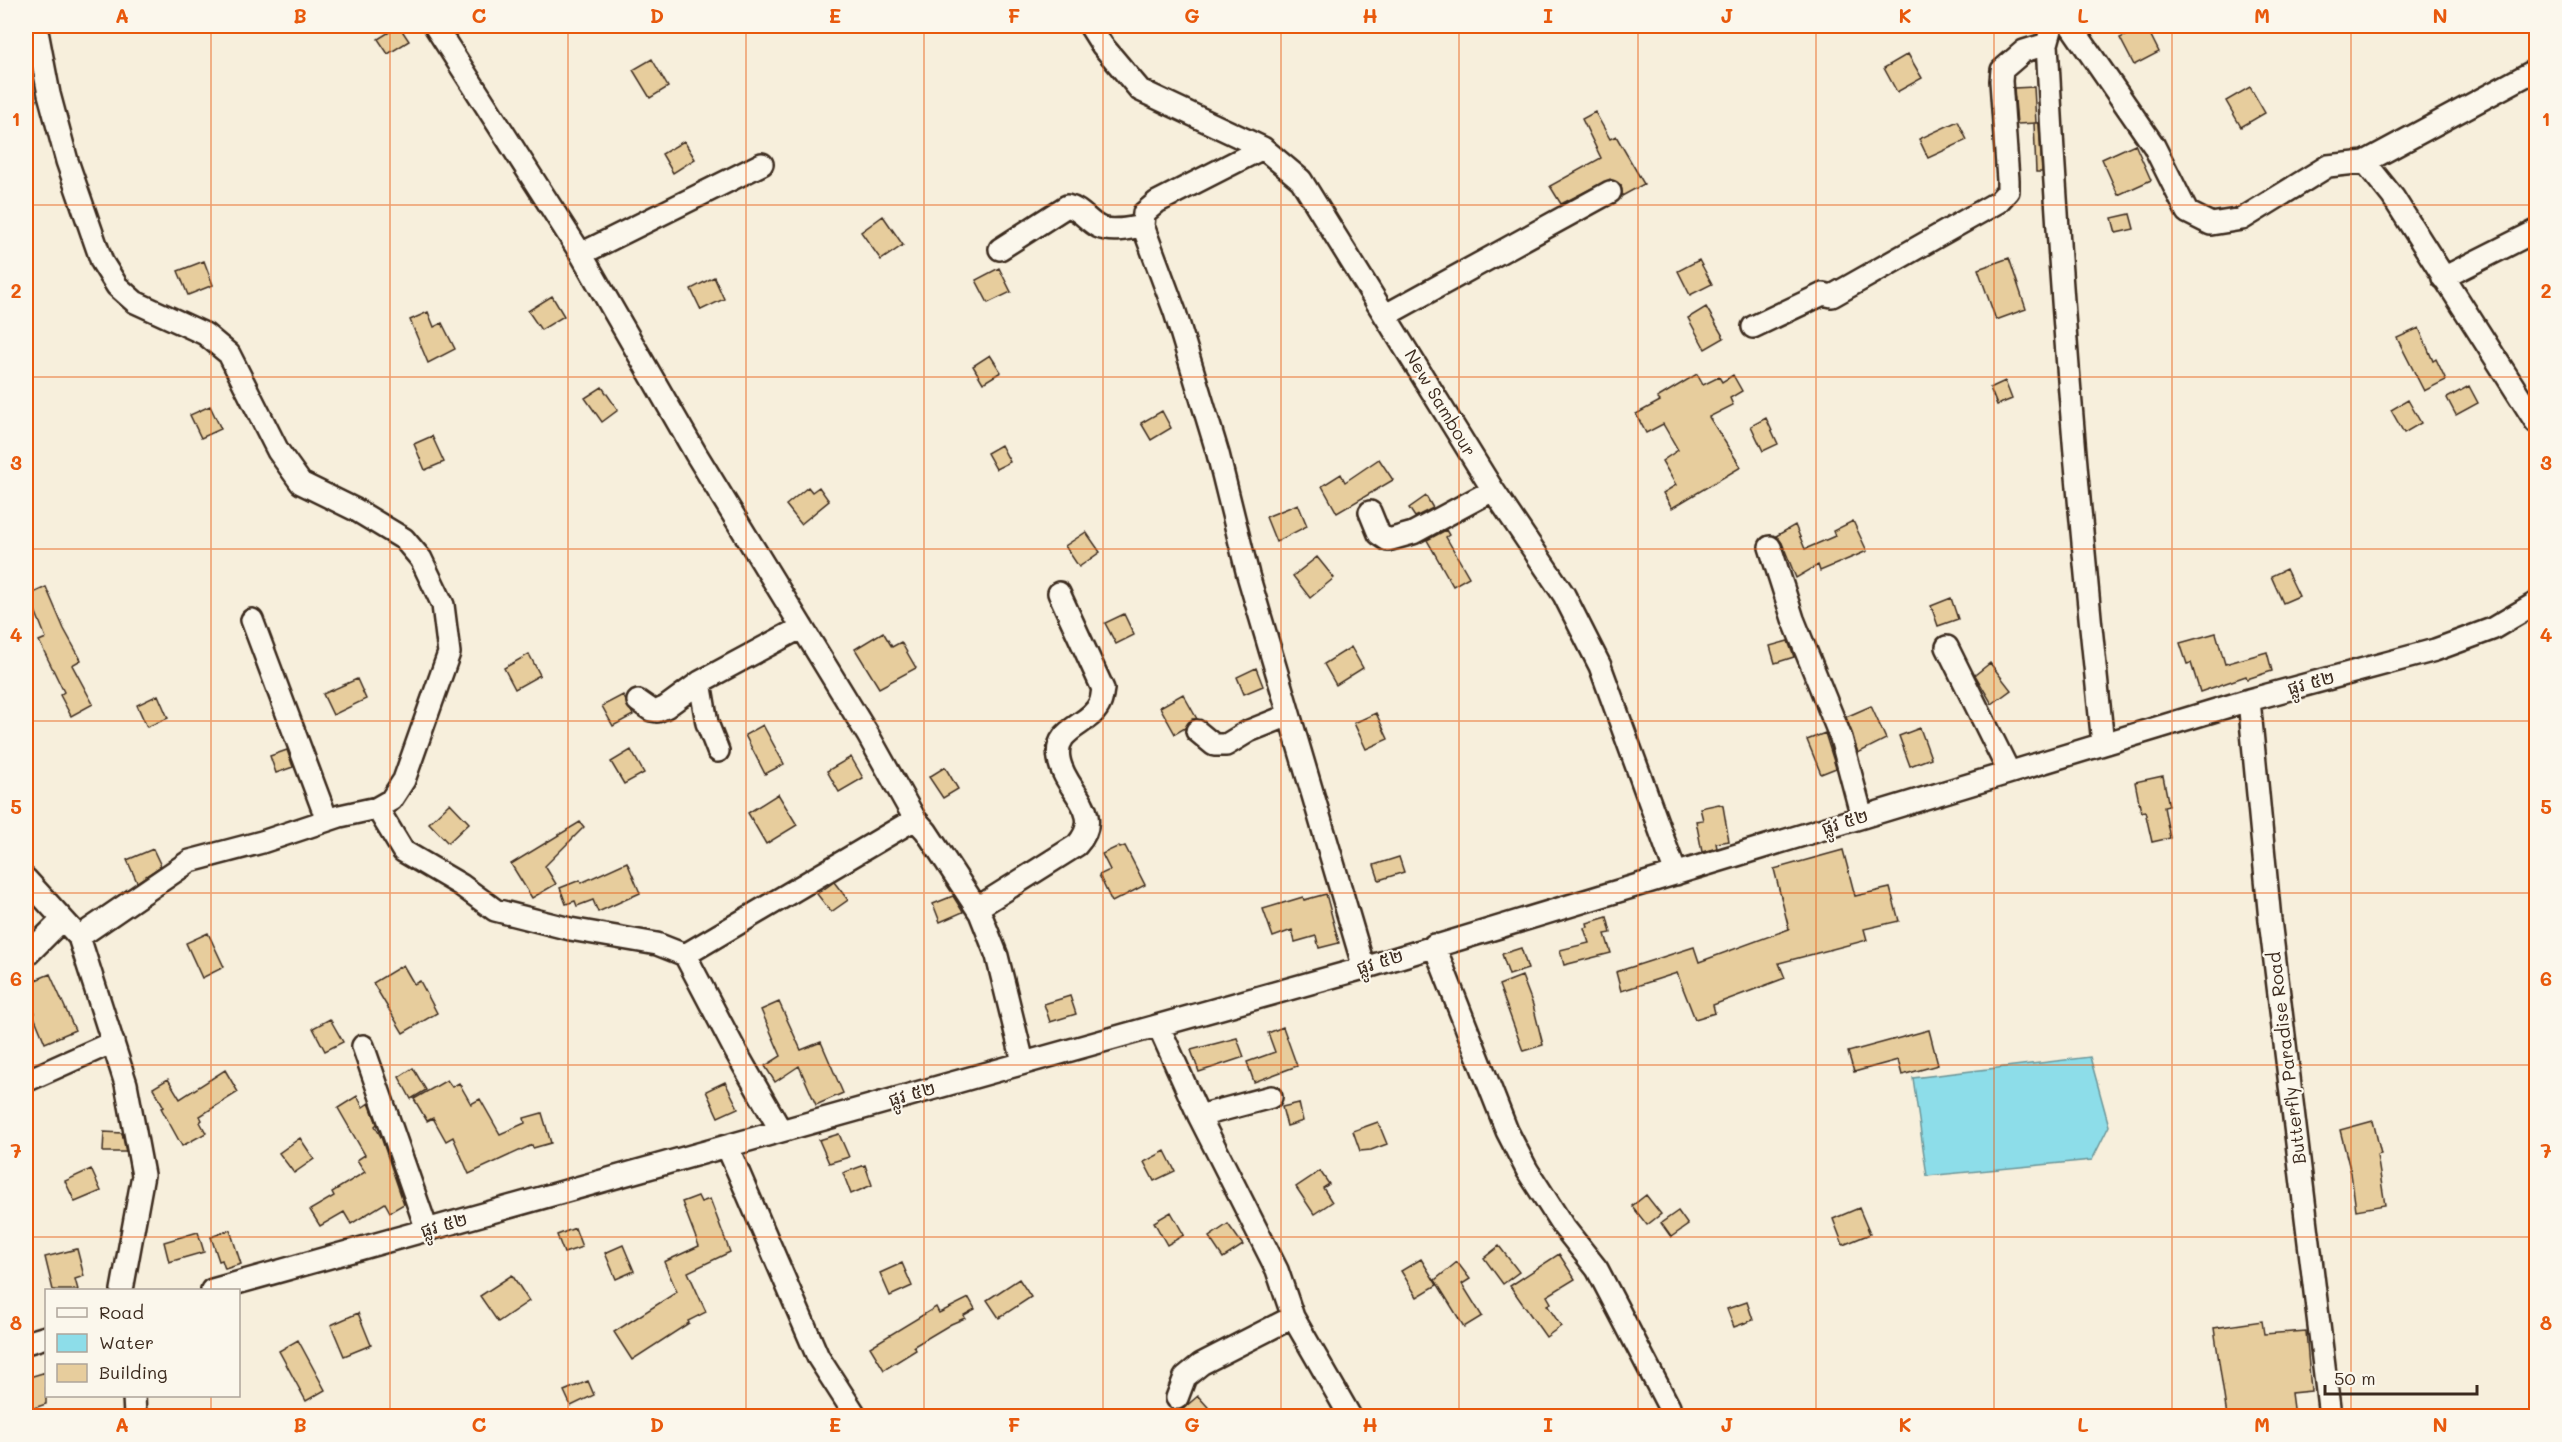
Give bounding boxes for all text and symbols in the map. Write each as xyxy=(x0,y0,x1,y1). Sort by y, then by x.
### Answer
text: A xyxy=(115,2,129,28)
text: B xyxy=(293,2,307,28)
text: C xyxy=(472,2,487,28)
text: D xyxy=(650,2,664,28)
text: E xyxy=(829,2,841,28)
text: F xyxy=(1008,2,1021,28)
text: G xyxy=(1184,2,1200,28)
text: H xyxy=(1362,2,1378,28)
text: I xyxy=(1543,2,1553,28)
text: J xyxy=(1720,2,1734,28)
text: K xyxy=(1898,2,1912,28)
text: L xyxy=(2077,2,2089,28)
text: M xyxy=(2254,2,2270,28)
text: N xyxy=(2432,2,2448,28)
text: 1 xyxy=(12,105,20,131)
text: 1 xyxy=(2542,105,2550,131)
text: 2 xyxy=(10,277,22,303)
text: 2 xyxy=(2540,277,2552,303)
street label: New Sambour xyxy=(1399,344,1482,460)
text: 3 xyxy=(10,449,22,475)
text: 3 xyxy=(2540,449,2552,475)
text: 4 xyxy=(10,621,23,647)
text: 4 xyxy=(2540,621,2553,647)
street label: ផ្លូវ ៥២ xyxy=(2284,664,2338,705)
text: 5 xyxy=(10,793,22,819)
text: 5 xyxy=(2540,793,2552,819)
street label: ផ្លូវ ៥២ xyxy=(1818,803,1873,845)
street label: ផ្លូវ ៥២ xyxy=(1353,943,1408,985)
street label: Butterfly Paradise Road xyxy=(2261,951,2311,1166)
text: 6 xyxy=(10,965,22,991)
text: 6 xyxy=(2540,965,2552,991)
street label: ផ្លូវ ៥២ xyxy=(885,1075,940,1116)
text: 7 xyxy=(10,1137,22,1163)
text: 7 xyxy=(2540,1137,2552,1163)
street label: ផ្លូវ ៥២ xyxy=(417,1206,472,1247)
legend xyxy=(45,1289,240,1397)
text: Road xyxy=(99,1300,144,1324)
text: 8 xyxy=(10,1309,22,1335)
text: 8 xyxy=(2540,1309,2552,1335)
text: Water xyxy=(99,1330,154,1354)
scale bar xyxy=(2325,1358,2476,1396)
text: Building xyxy=(99,1360,167,1384)
text: 50 m xyxy=(2334,1366,2376,1390)
text: A xyxy=(115,1411,129,1437)
text: B xyxy=(293,1411,307,1437)
text: C xyxy=(472,1411,487,1437)
text: D xyxy=(650,1411,664,1437)
text: E xyxy=(829,1411,841,1437)
text: F xyxy=(1008,1411,1021,1437)
text: G xyxy=(1184,1411,1200,1437)
text: H xyxy=(1362,1411,1378,1437)
text: I xyxy=(1543,1411,1553,1437)
text: J xyxy=(1720,1411,1734,1437)
text: K xyxy=(1898,1411,1912,1437)
text: L xyxy=(2077,1411,2089,1437)
text: M xyxy=(2254,1411,2270,1437)
text: N xyxy=(2432,1411,2448,1437)

